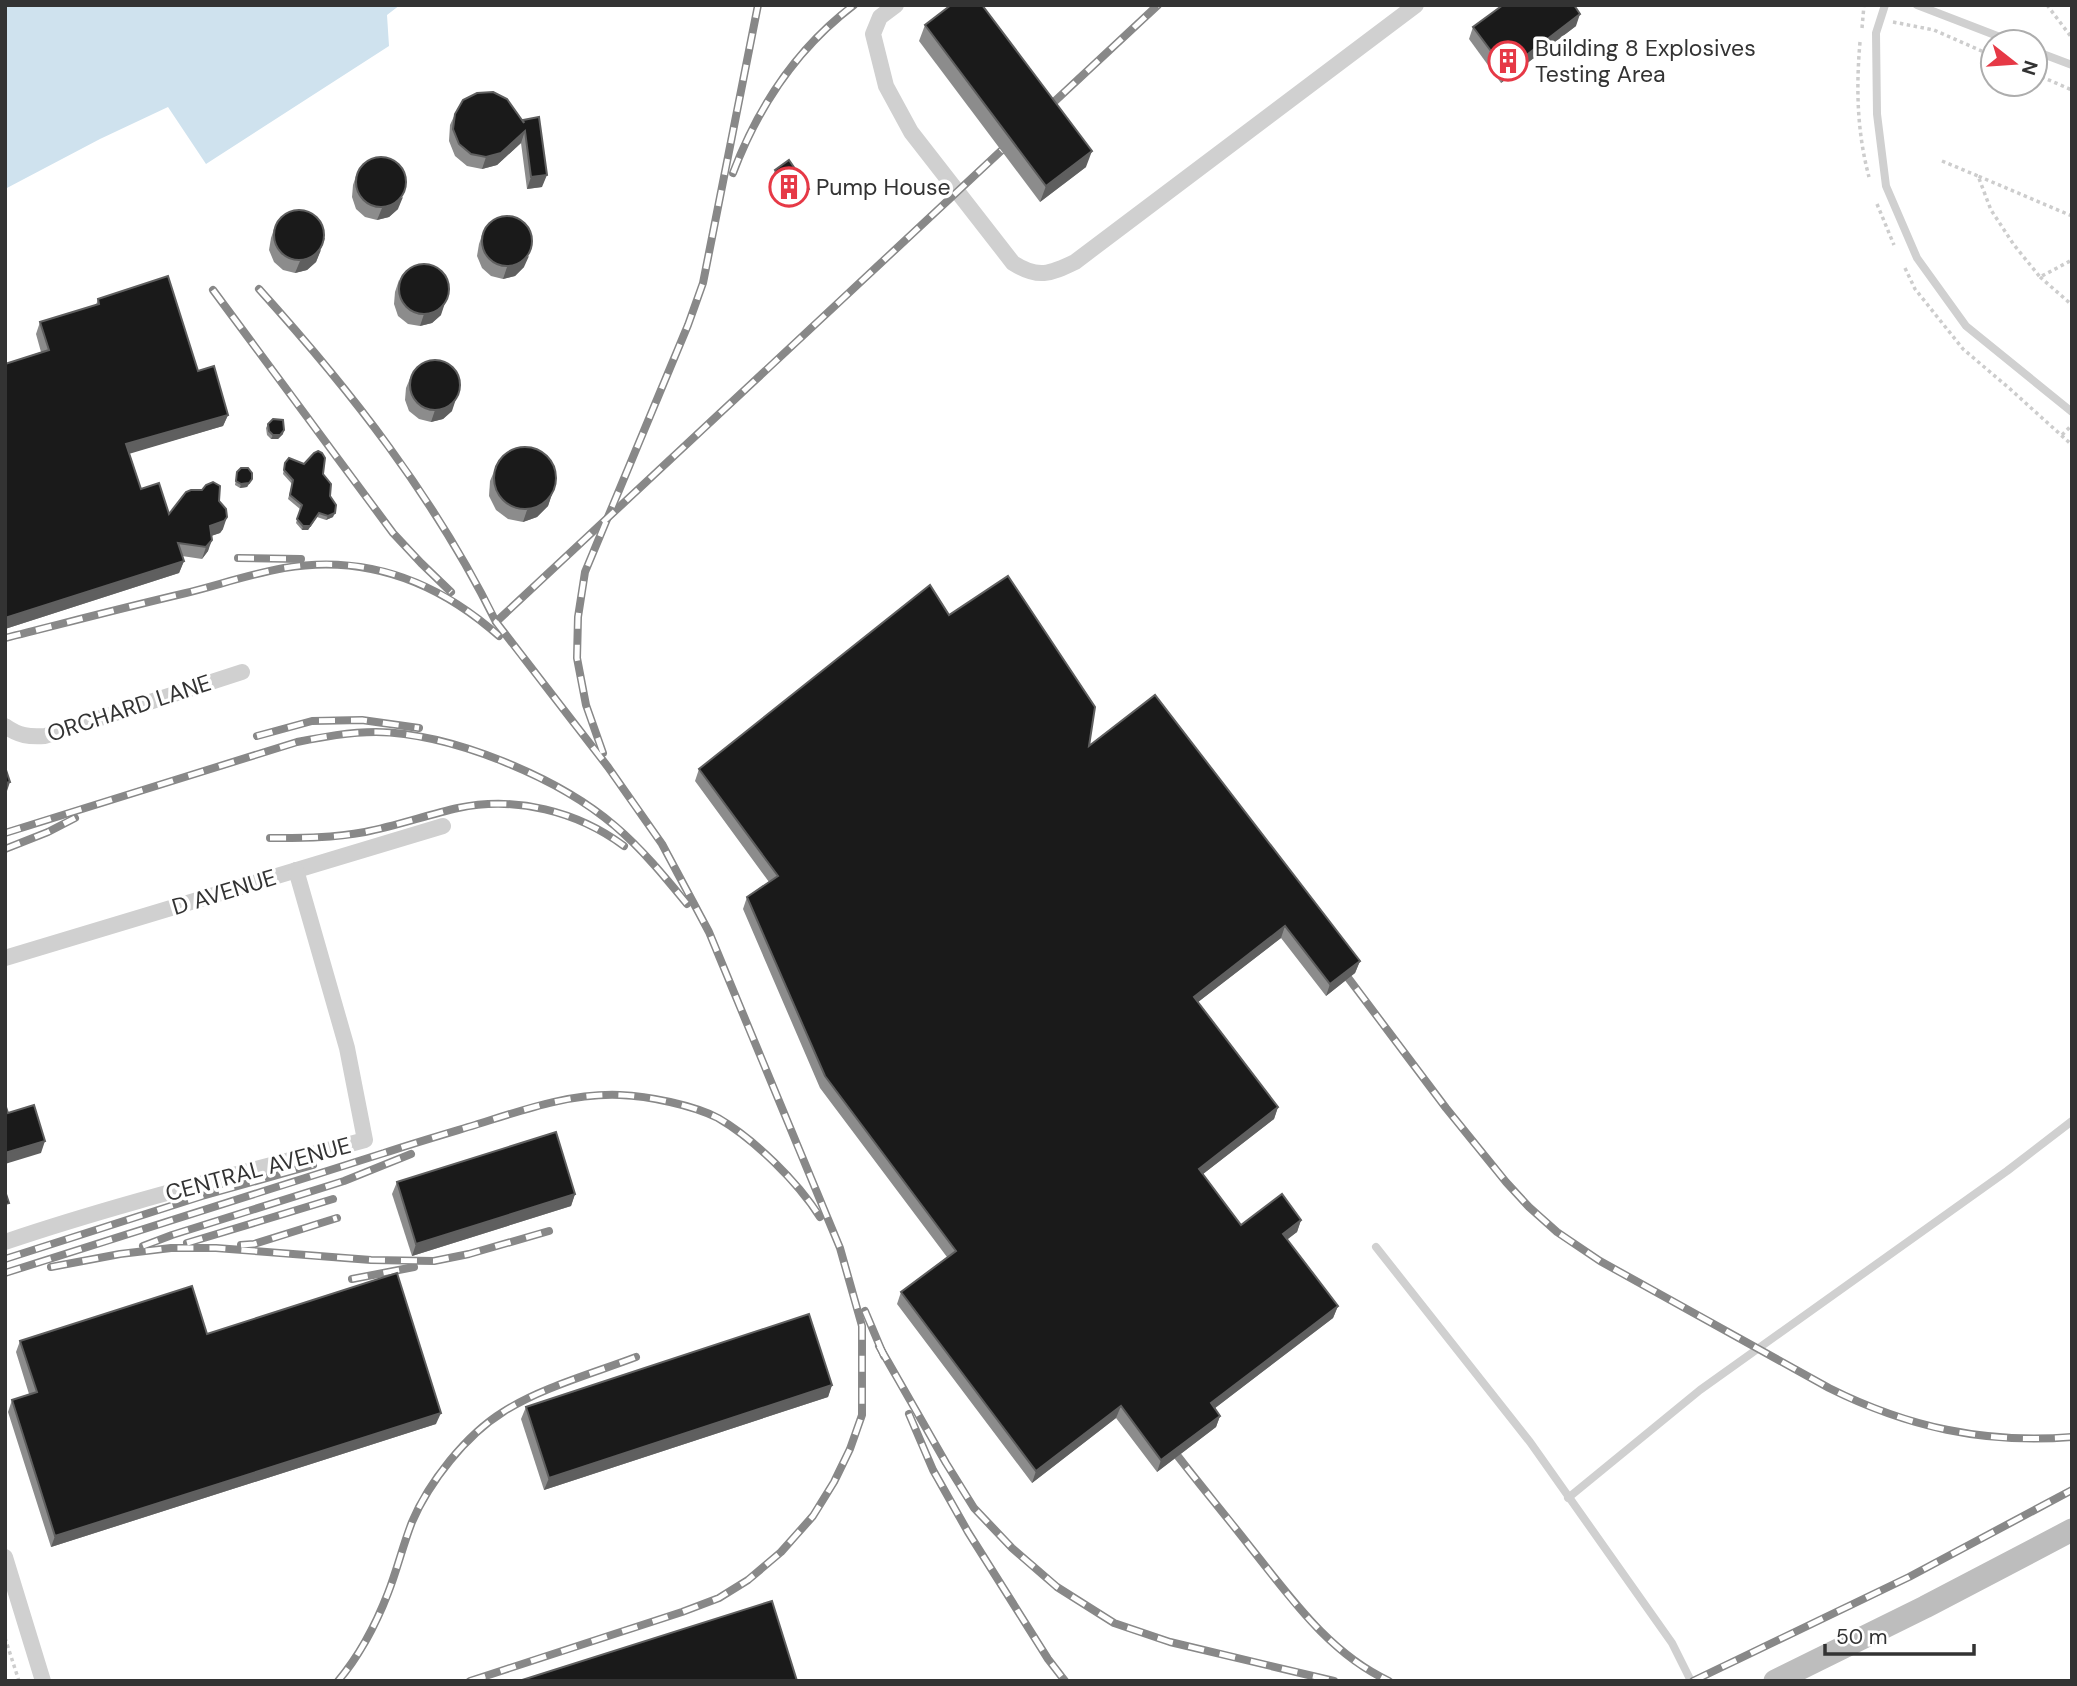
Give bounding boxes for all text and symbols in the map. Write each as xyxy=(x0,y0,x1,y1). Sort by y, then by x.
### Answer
north arrow xyxy=(1979,28,2049,98)
place label: Building 8 Explosives Testing Area xyxy=(1535,33,1756,89)
building icon: Building 8 Explosives Testing Area xyxy=(1487,40,1529,82)
text: N xyxy=(2016,58,2044,78)
building icon: Pump House xyxy=(768,166,810,208)
place label: Pump House xyxy=(816,172,951,202)
street label: ORCHARD LANE xyxy=(43,667,215,749)
street label: D AVENUE xyxy=(168,862,280,922)
street label: CENTRAL AVENUE xyxy=(162,1130,354,1208)
scale bar xyxy=(1825,1612,1974,1656)
text: 50 m xyxy=(1836,1623,1887,1651)

